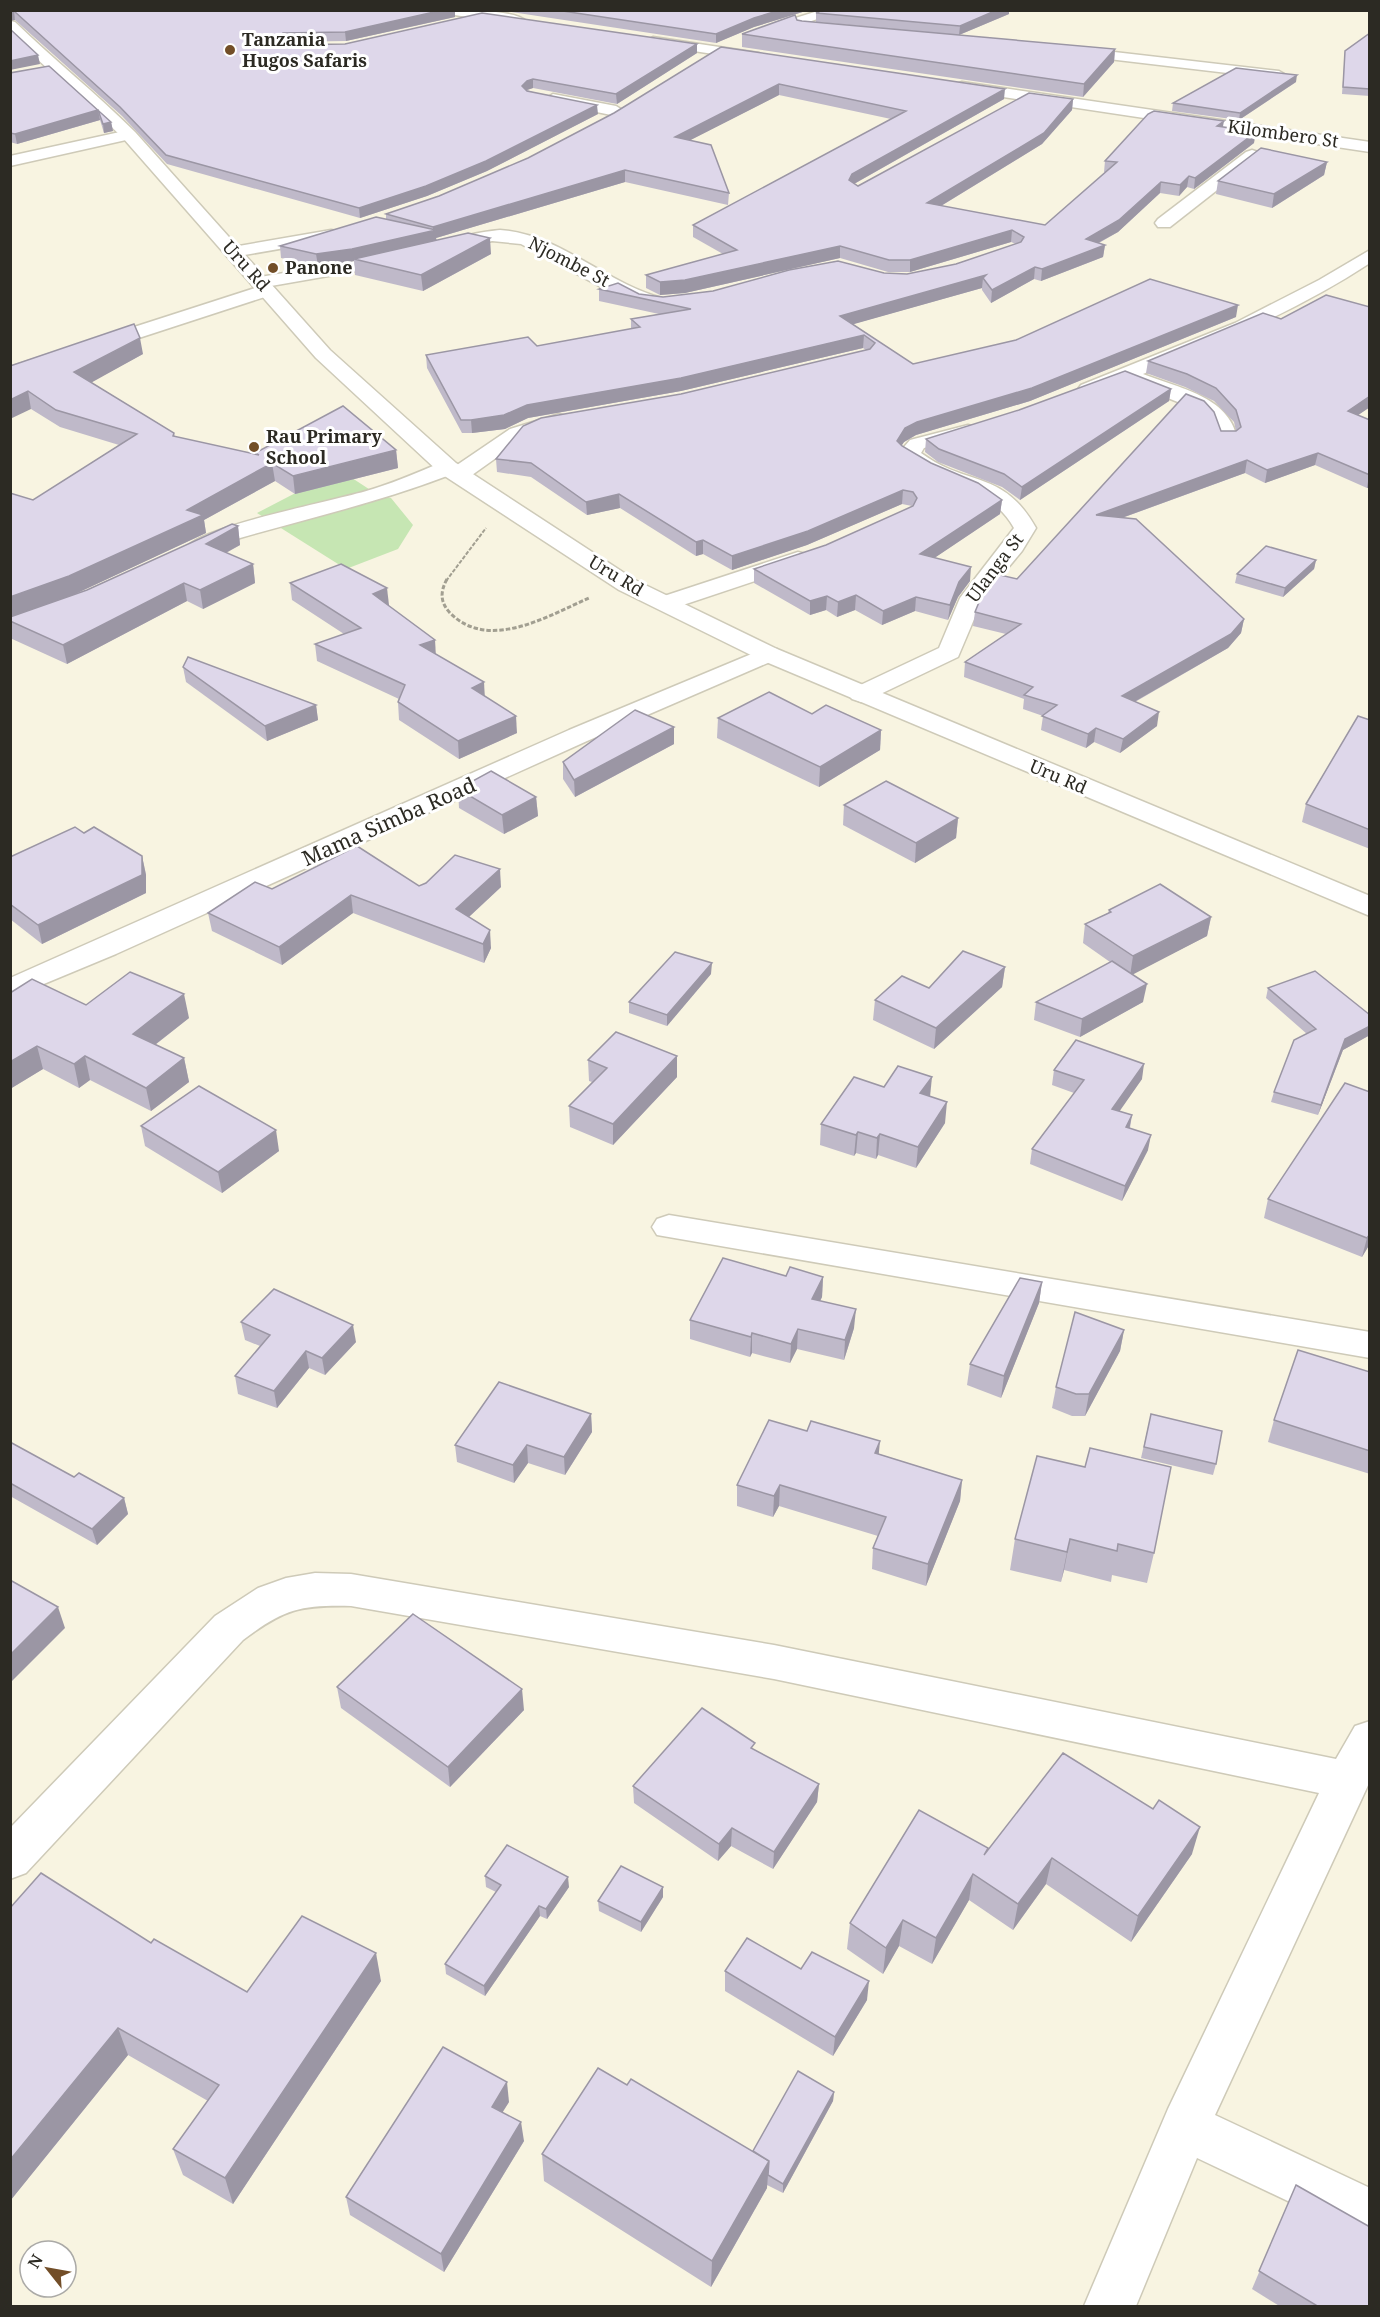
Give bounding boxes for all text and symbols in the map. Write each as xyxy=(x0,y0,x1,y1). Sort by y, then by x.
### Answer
place label: Tanzania Hugos Safaris xyxy=(242,27,367,72)
marker: Tanzania Hugos Safaris xyxy=(223,43,237,57)
street label: Kilombero St xyxy=(1226,113,1340,153)
street label: Njombe St xyxy=(525,230,614,292)
street label: Uru Rd xyxy=(218,235,276,296)
place label: Panone xyxy=(285,255,353,279)
marker: Panone xyxy=(266,261,280,275)
place label: Rau Primary School xyxy=(266,424,382,469)
marker: Rau Primary School xyxy=(247,440,261,454)
street label: Ulanga St xyxy=(960,528,1028,607)
street label: Uru Rd xyxy=(584,549,649,601)
street label: Uru Rd xyxy=(1026,753,1091,799)
street label: Mama Simba Road xyxy=(297,770,480,872)
north arrow xyxy=(18,2239,78,2299)
text: N xyxy=(22,2250,48,2272)

